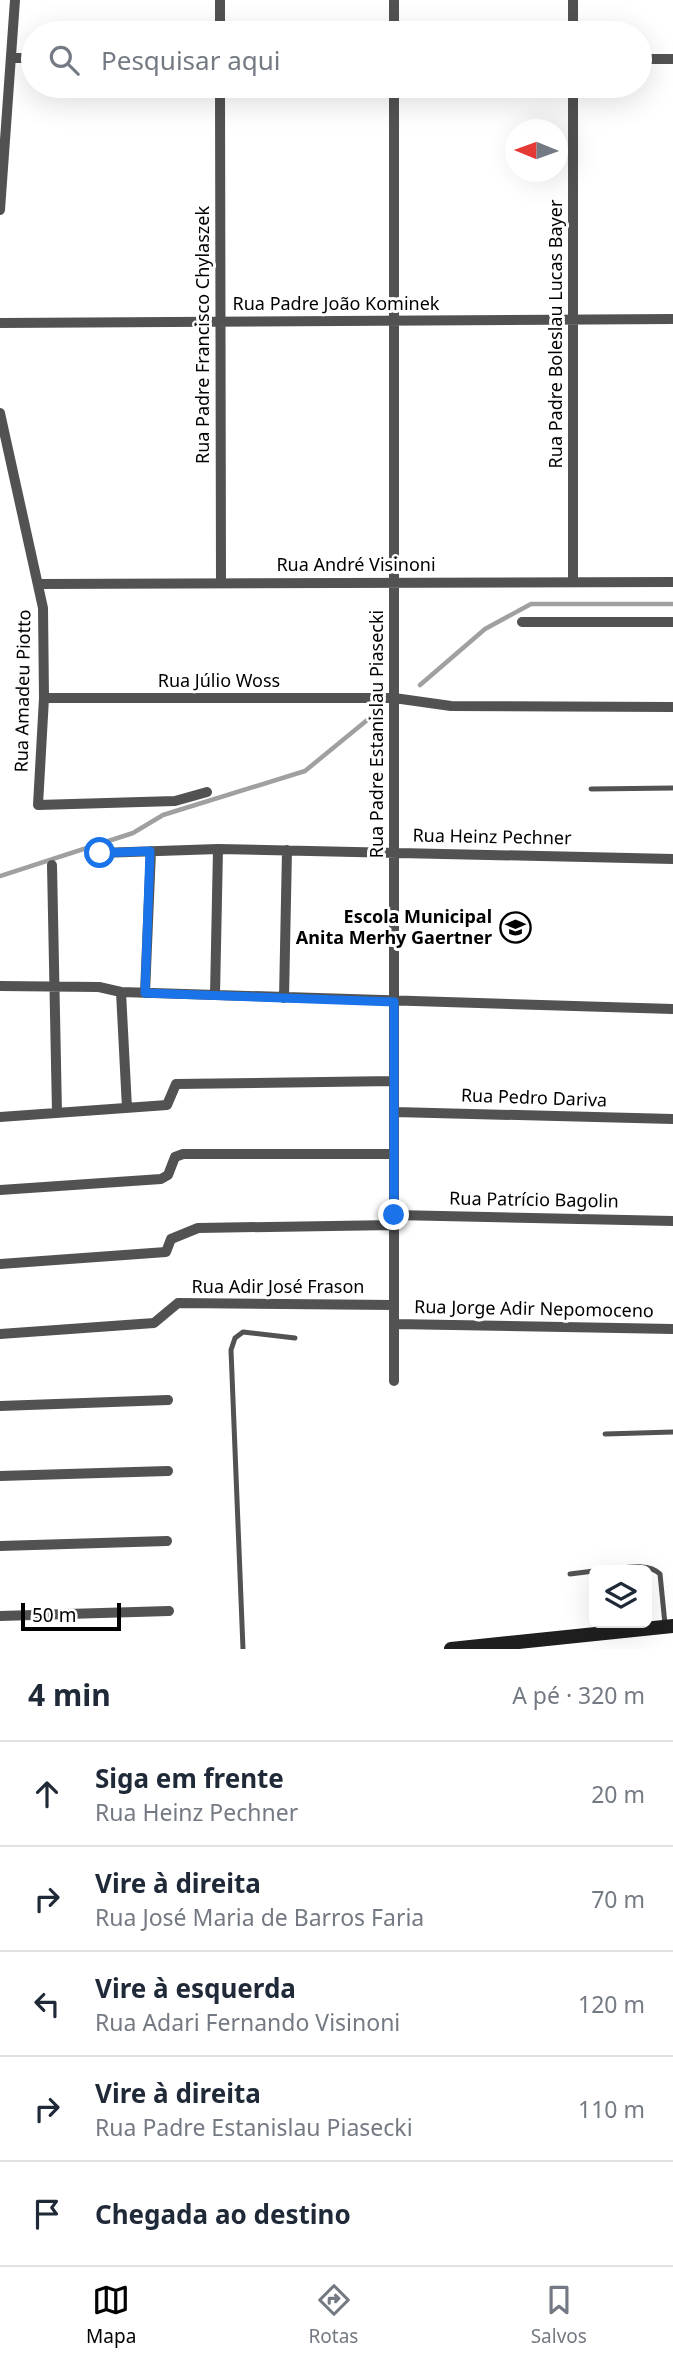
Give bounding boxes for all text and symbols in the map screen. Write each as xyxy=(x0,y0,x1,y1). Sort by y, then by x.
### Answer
search box xyxy=(21,21,652,98)
icon: search xyxy=(45,41,83,79)
text: Pesquisar aqui xyxy=(101,42,281,78)
north arrow xyxy=(505,119,568,182)
street label: Rua Padre Boleslau Lucas Bayer xyxy=(543,199,567,468)
street label: Rua Padre Francisco Chylaszek xyxy=(190,206,214,464)
street label: Rua Padre João Kominek xyxy=(233,291,440,315)
street label: Rua André Visinoni xyxy=(276,552,436,576)
street label: Rua Amadeu Piotto xyxy=(9,609,35,773)
street label: Rua Padre Estanislau Piasecki xyxy=(364,610,388,858)
street label: Rua Júlio Woss xyxy=(158,668,280,692)
street label: Rua Heinz Pechner xyxy=(412,823,572,849)
route start xyxy=(84,837,115,868)
place label: Escola Municipal Anita Merhy Gaertner xyxy=(296,904,492,949)
school or university icon: Escola Municipal Anita Merhy Gaertner xyxy=(498,910,532,944)
street label: Rua Pedro Dariva xyxy=(460,1082,608,1112)
street label: Rua Patrício Bagolin xyxy=(449,1186,619,1212)
route end xyxy=(378,1199,409,1230)
street label: Rua Adir José Frason xyxy=(192,1274,364,1298)
street label: Rua Jorge Adir Nepomoceno xyxy=(414,1294,654,1322)
map controls xyxy=(589,1565,652,1628)
button: layers xyxy=(589,1565,652,1628)
scale bar xyxy=(21,1600,121,1632)
text: 50 m xyxy=(32,1602,76,1628)
text: 4 min xyxy=(28,1674,111,1715)
text: A pé · 320 m xyxy=(512,1679,645,1711)
text: Siga em frente xyxy=(95,1760,284,1796)
icon: ahead xyxy=(28,1775,66,1813)
text: 20 m xyxy=(591,1778,645,1810)
text: Rua Heinz Pechner xyxy=(95,1796,298,1828)
text: Vire à direita xyxy=(95,1865,261,1901)
icon: right xyxy=(28,1880,66,1918)
text: 70 m xyxy=(591,1883,645,1915)
text: Rua José Maria de Barros Faria xyxy=(95,1901,424,1933)
text: Vire à esquerda xyxy=(95,1970,296,2006)
icon: left xyxy=(28,1985,66,2023)
text: 120 m xyxy=(578,1988,645,2020)
text: Rua Adari Fernando Visinoni xyxy=(95,2006,400,2038)
text: Vire à direita xyxy=(95,2075,261,2111)
icon: right xyxy=(28,2090,66,2128)
text: 110 m xyxy=(578,2093,645,2125)
text: Rua Padre Estanislau Piasecki xyxy=(95,2111,413,2143)
icon: arrive xyxy=(28,2195,66,2233)
text: Chegada ao destino xyxy=(95,2196,351,2232)
tab: Mapa xyxy=(86,2281,136,2349)
tab: Rotas xyxy=(309,2281,358,2349)
tab: Salvos xyxy=(531,2281,587,2349)

